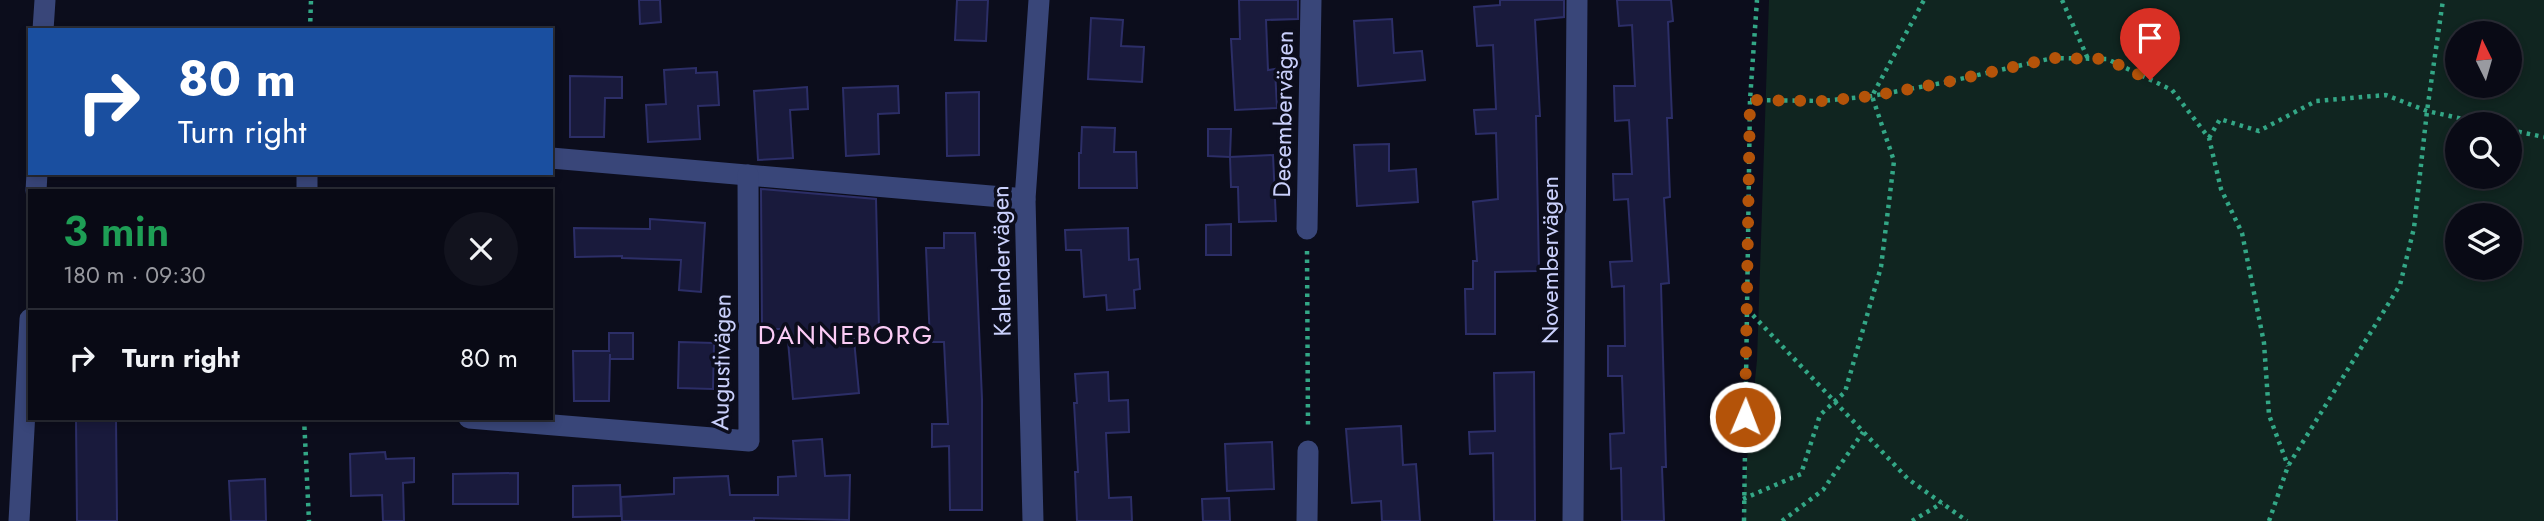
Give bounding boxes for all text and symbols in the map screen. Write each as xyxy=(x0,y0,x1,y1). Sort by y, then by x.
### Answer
pin xyxy=(2120,8,2180,80)
icon: arrive xyxy=(2131,19,2169,57)
north arrow xyxy=(2445,21,2522,98)
map controls xyxy=(2445,21,2522,280)
street label: Decembervägen xyxy=(1264,30,1302,198)
text: 80 m xyxy=(178,44,296,114)
icon: right xyxy=(63,56,154,147)
text: Turn right xyxy=(178,109,307,155)
button: search xyxy=(2445,112,2522,189)
street label: Novembervägen xyxy=(1532,176,1567,344)
street label: Kalendervägen xyxy=(982,185,1020,337)
text: 3 min xyxy=(63,201,169,262)
button: layers xyxy=(2445,203,2522,280)
button: close xyxy=(444,212,518,286)
text: 180 m · 09:30 xyxy=(63,258,206,292)
street label: Augustivägen xyxy=(702,293,740,431)
district label: DANNEBORG xyxy=(758,316,934,354)
icon: right xyxy=(63,339,101,377)
text: Turn right xyxy=(122,339,240,377)
text: 80 m xyxy=(460,339,518,377)
position arrow xyxy=(1708,380,1782,454)

